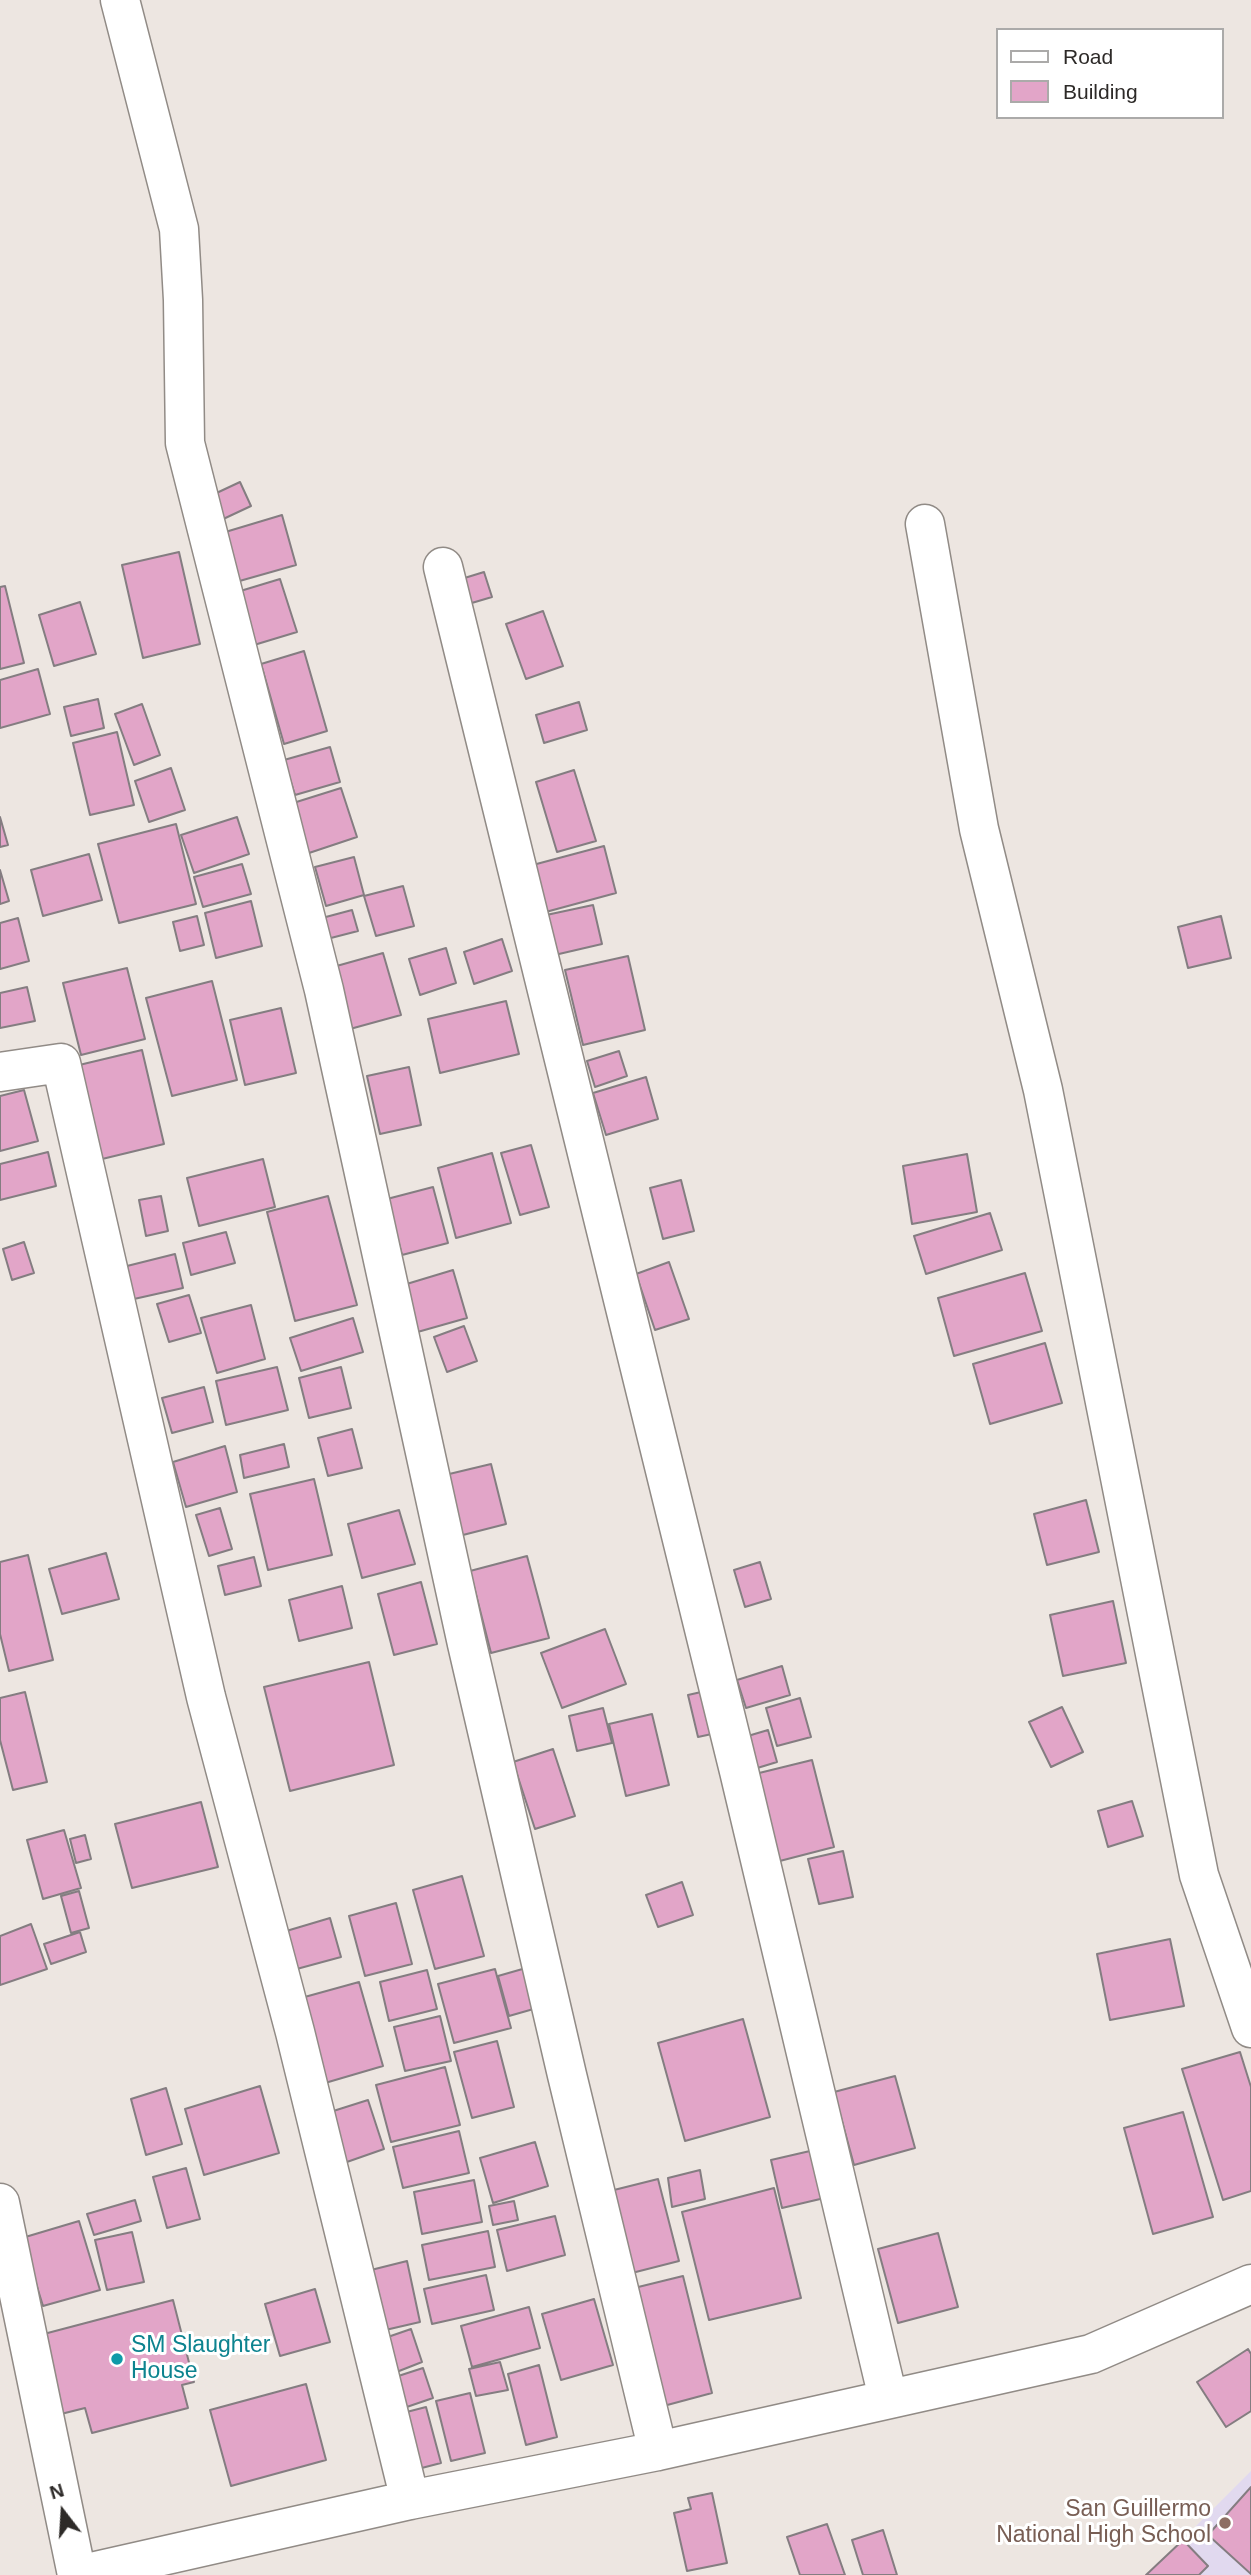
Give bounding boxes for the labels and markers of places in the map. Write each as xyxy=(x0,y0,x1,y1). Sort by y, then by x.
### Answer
place label: SM Slaughter House xyxy=(131,2332,270,2386)
marker: SM Slaughter House xyxy=(109,2351,125,2367)
place label: San Guillermo National High School xyxy=(996,2496,1211,2550)
marker: San Guillermo National High School xyxy=(1217,2515,1233,2531)

